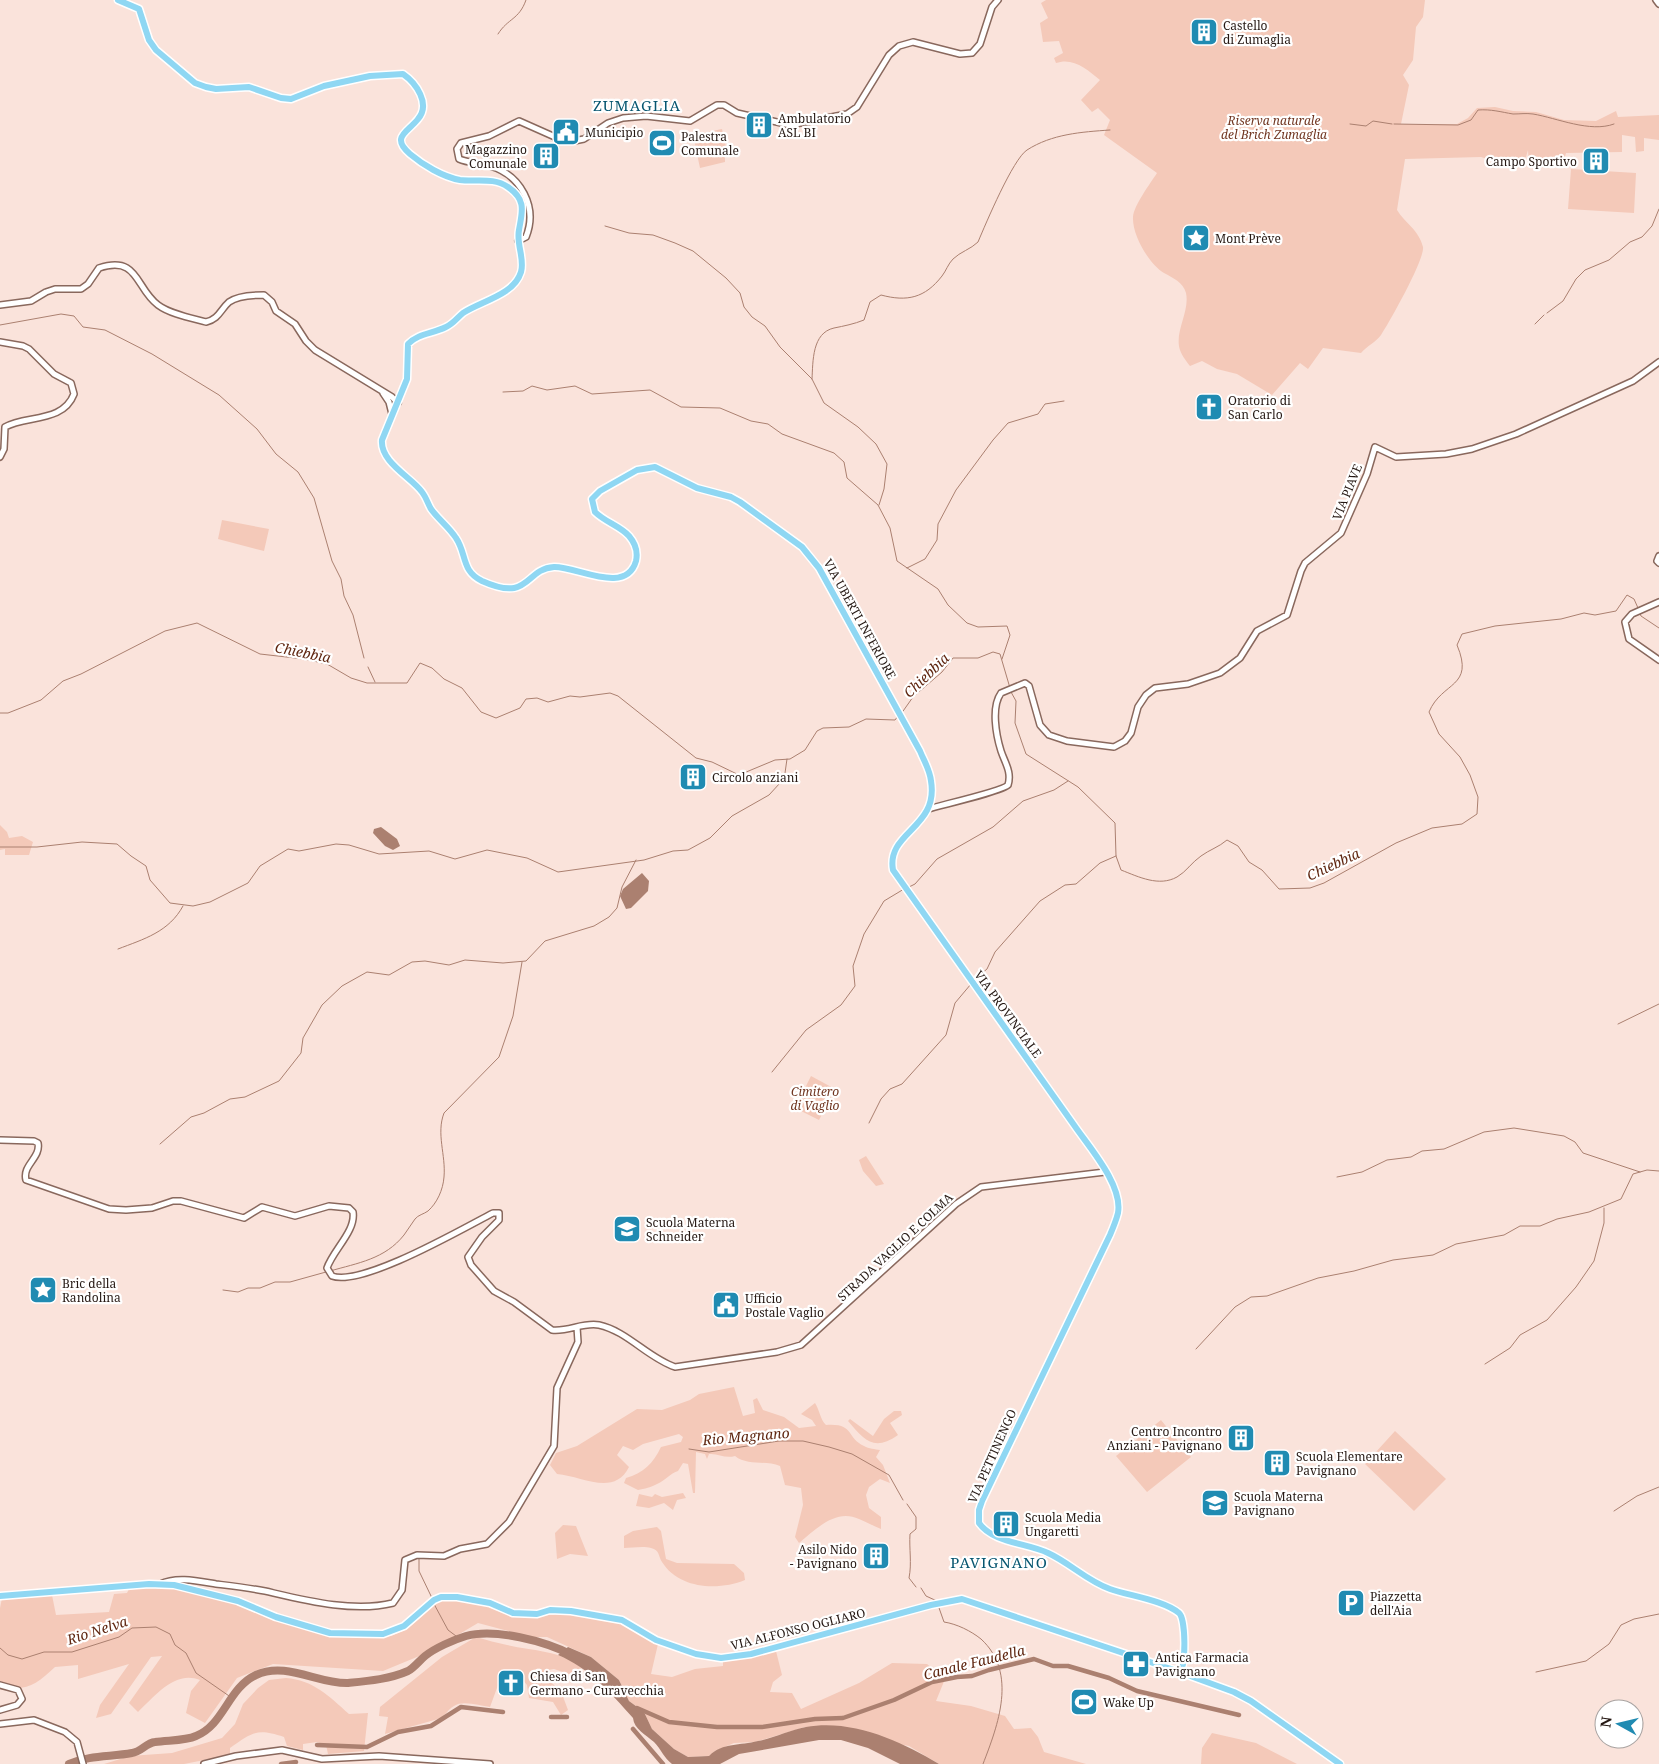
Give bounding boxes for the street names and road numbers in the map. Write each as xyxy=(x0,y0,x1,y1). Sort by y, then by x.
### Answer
street label: VIA PIAVE xyxy=(1328,462,1366,522)
street label: VIA UBERTI INFERIORE xyxy=(820,556,900,682)
street label: VIA PROVINCIALE xyxy=(970,967,1046,1061)
street label: STRADA VAGLIO E COLMA xyxy=(834,1189,957,1305)
street label: VIA PETTINENGO xyxy=(964,1406,1020,1506)
street label: VIA ALFONSO OGLIARO xyxy=(729,1604,867,1654)

